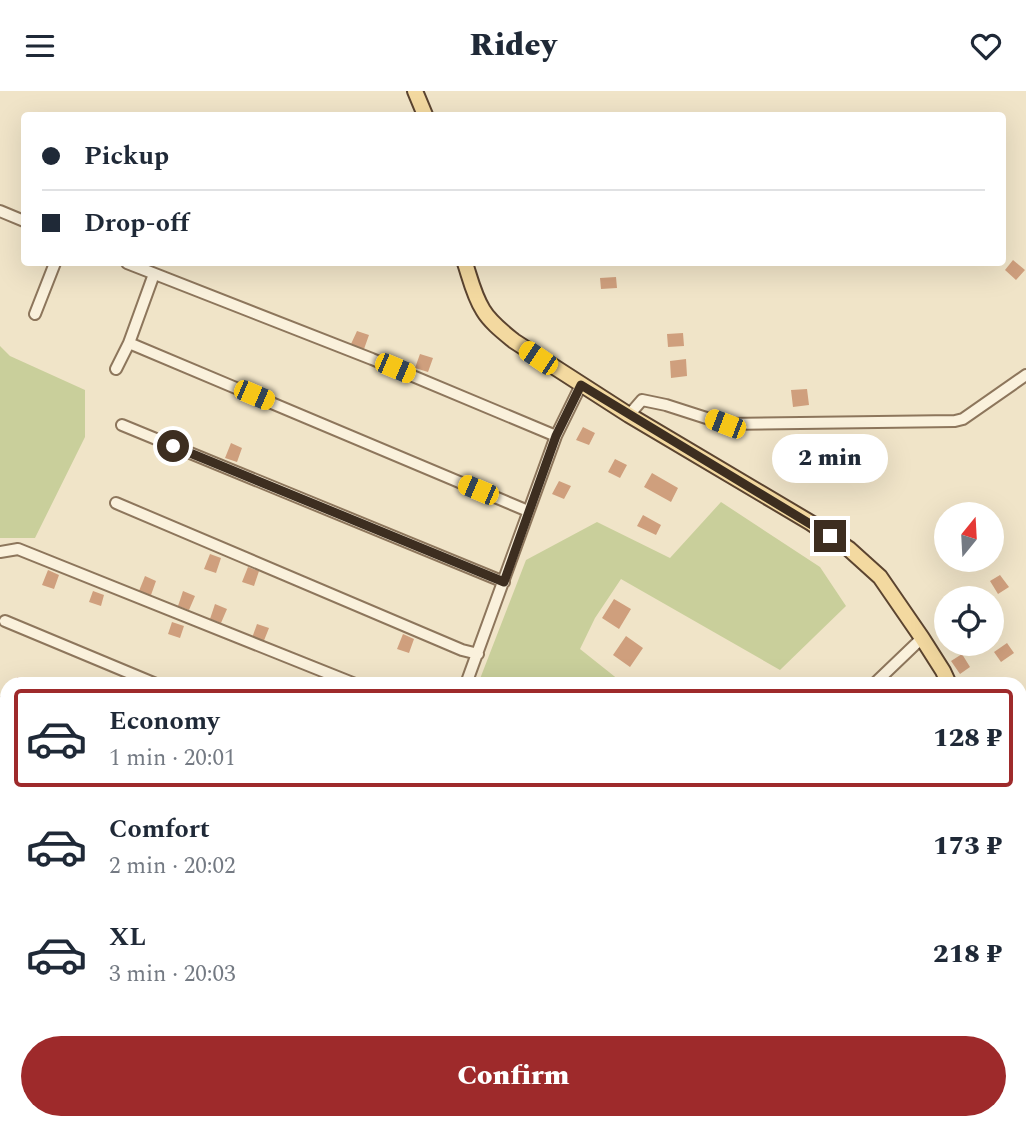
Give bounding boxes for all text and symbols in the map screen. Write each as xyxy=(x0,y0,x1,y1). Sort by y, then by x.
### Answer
text: Ridey xyxy=(470,21,556,70)
icon: menu xyxy=(21,27,59,65)
icon: heart xyxy=(967,27,1005,65)
text: Pickup xyxy=(84,136,169,176)
text: Drop-off xyxy=(84,203,189,243)
car xyxy=(515,338,562,378)
car xyxy=(372,350,419,386)
car xyxy=(231,377,278,413)
car xyxy=(702,407,749,441)
route start xyxy=(157,430,189,462)
callout: 2 min xyxy=(772,435,888,483)
text: 2 min xyxy=(798,441,862,476)
car xyxy=(455,472,502,508)
north arrow xyxy=(934,502,1004,572)
map controls xyxy=(934,502,1004,656)
route end xyxy=(814,520,846,552)
button: locate xyxy=(934,586,1004,656)
text: Economy xyxy=(109,701,219,741)
icon: car xyxy=(25,707,88,770)
text: 128 ₽ xyxy=(933,718,1002,758)
text: 1 min · 20:01 xyxy=(109,741,236,776)
text: Comfort xyxy=(109,809,210,849)
icon: car xyxy=(25,815,88,878)
text: 173 ₽ xyxy=(933,826,1002,866)
text: 2 min · 20:02 xyxy=(109,849,236,884)
text: XL xyxy=(109,917,146,957)
icon: car xyxy=(25,923,88,986)
text: 218 ₽ xyxy=(933,934,1002,974)
text: 3 min · 20:03 xyxy=(109,957,236,992)
button: Confirm xyxy=(21,1036,1006,1116)

